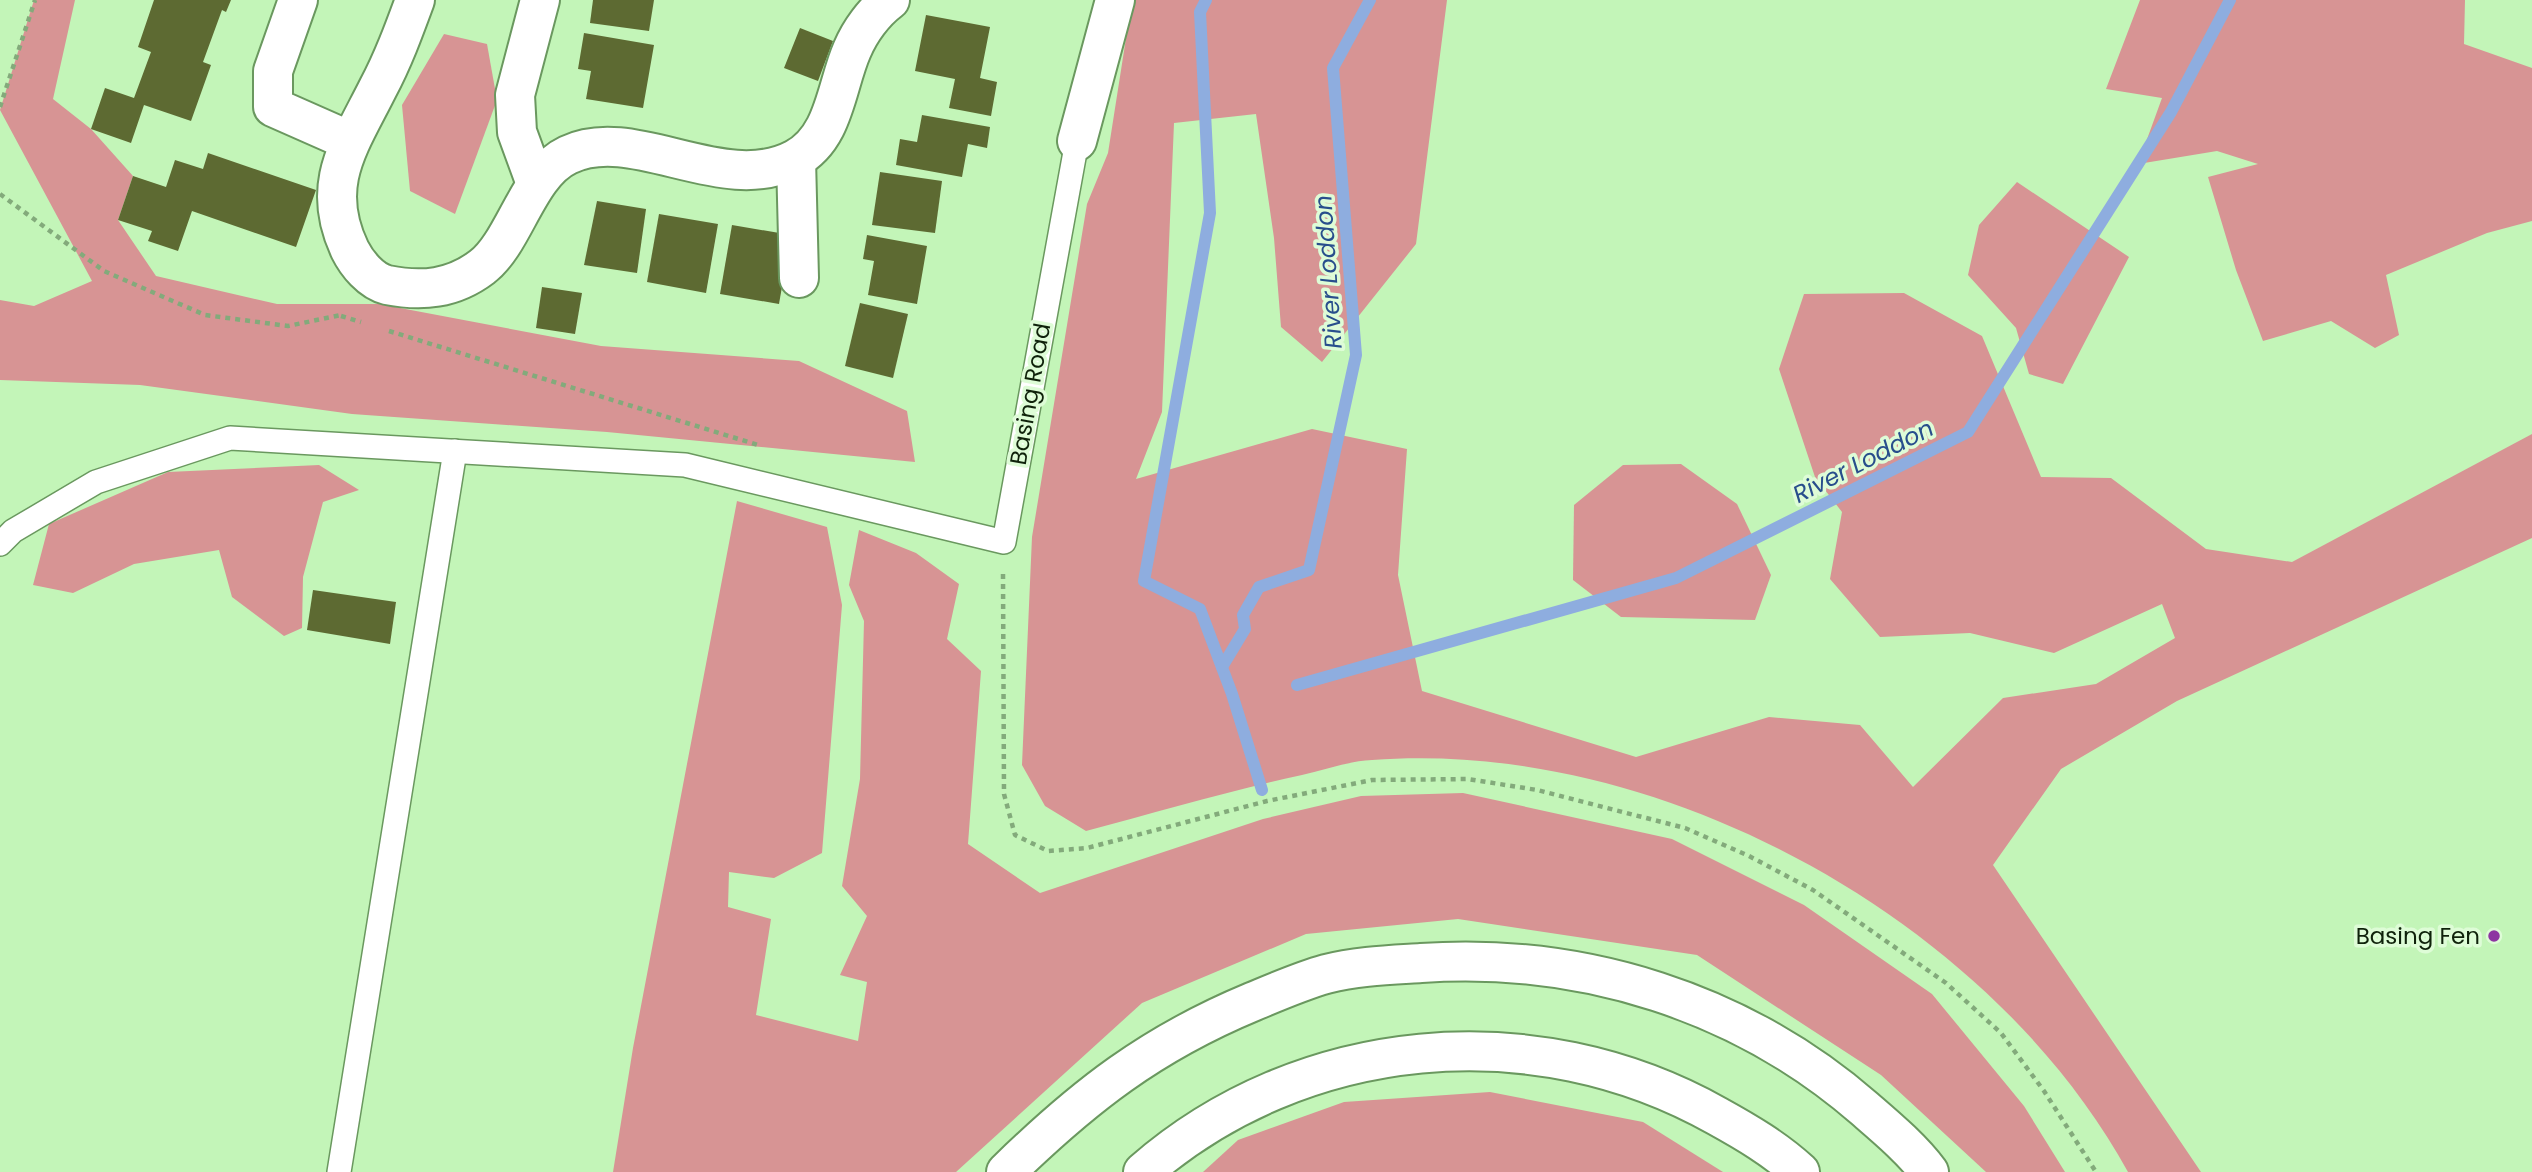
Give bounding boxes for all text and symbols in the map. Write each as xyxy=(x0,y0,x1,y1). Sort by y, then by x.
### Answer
water label: River Loddon xyxy=(1306,194,1350,350)
street label: Basing Road xyxy=(1002,321,1058,467)
water label: River Loddon xyxy=(1787,411,1939,511)
place label: Basing Fen xyxy=(2356,920,2480,952)
marker: Basing Fen xyxy=(2486,928,2502,944)

